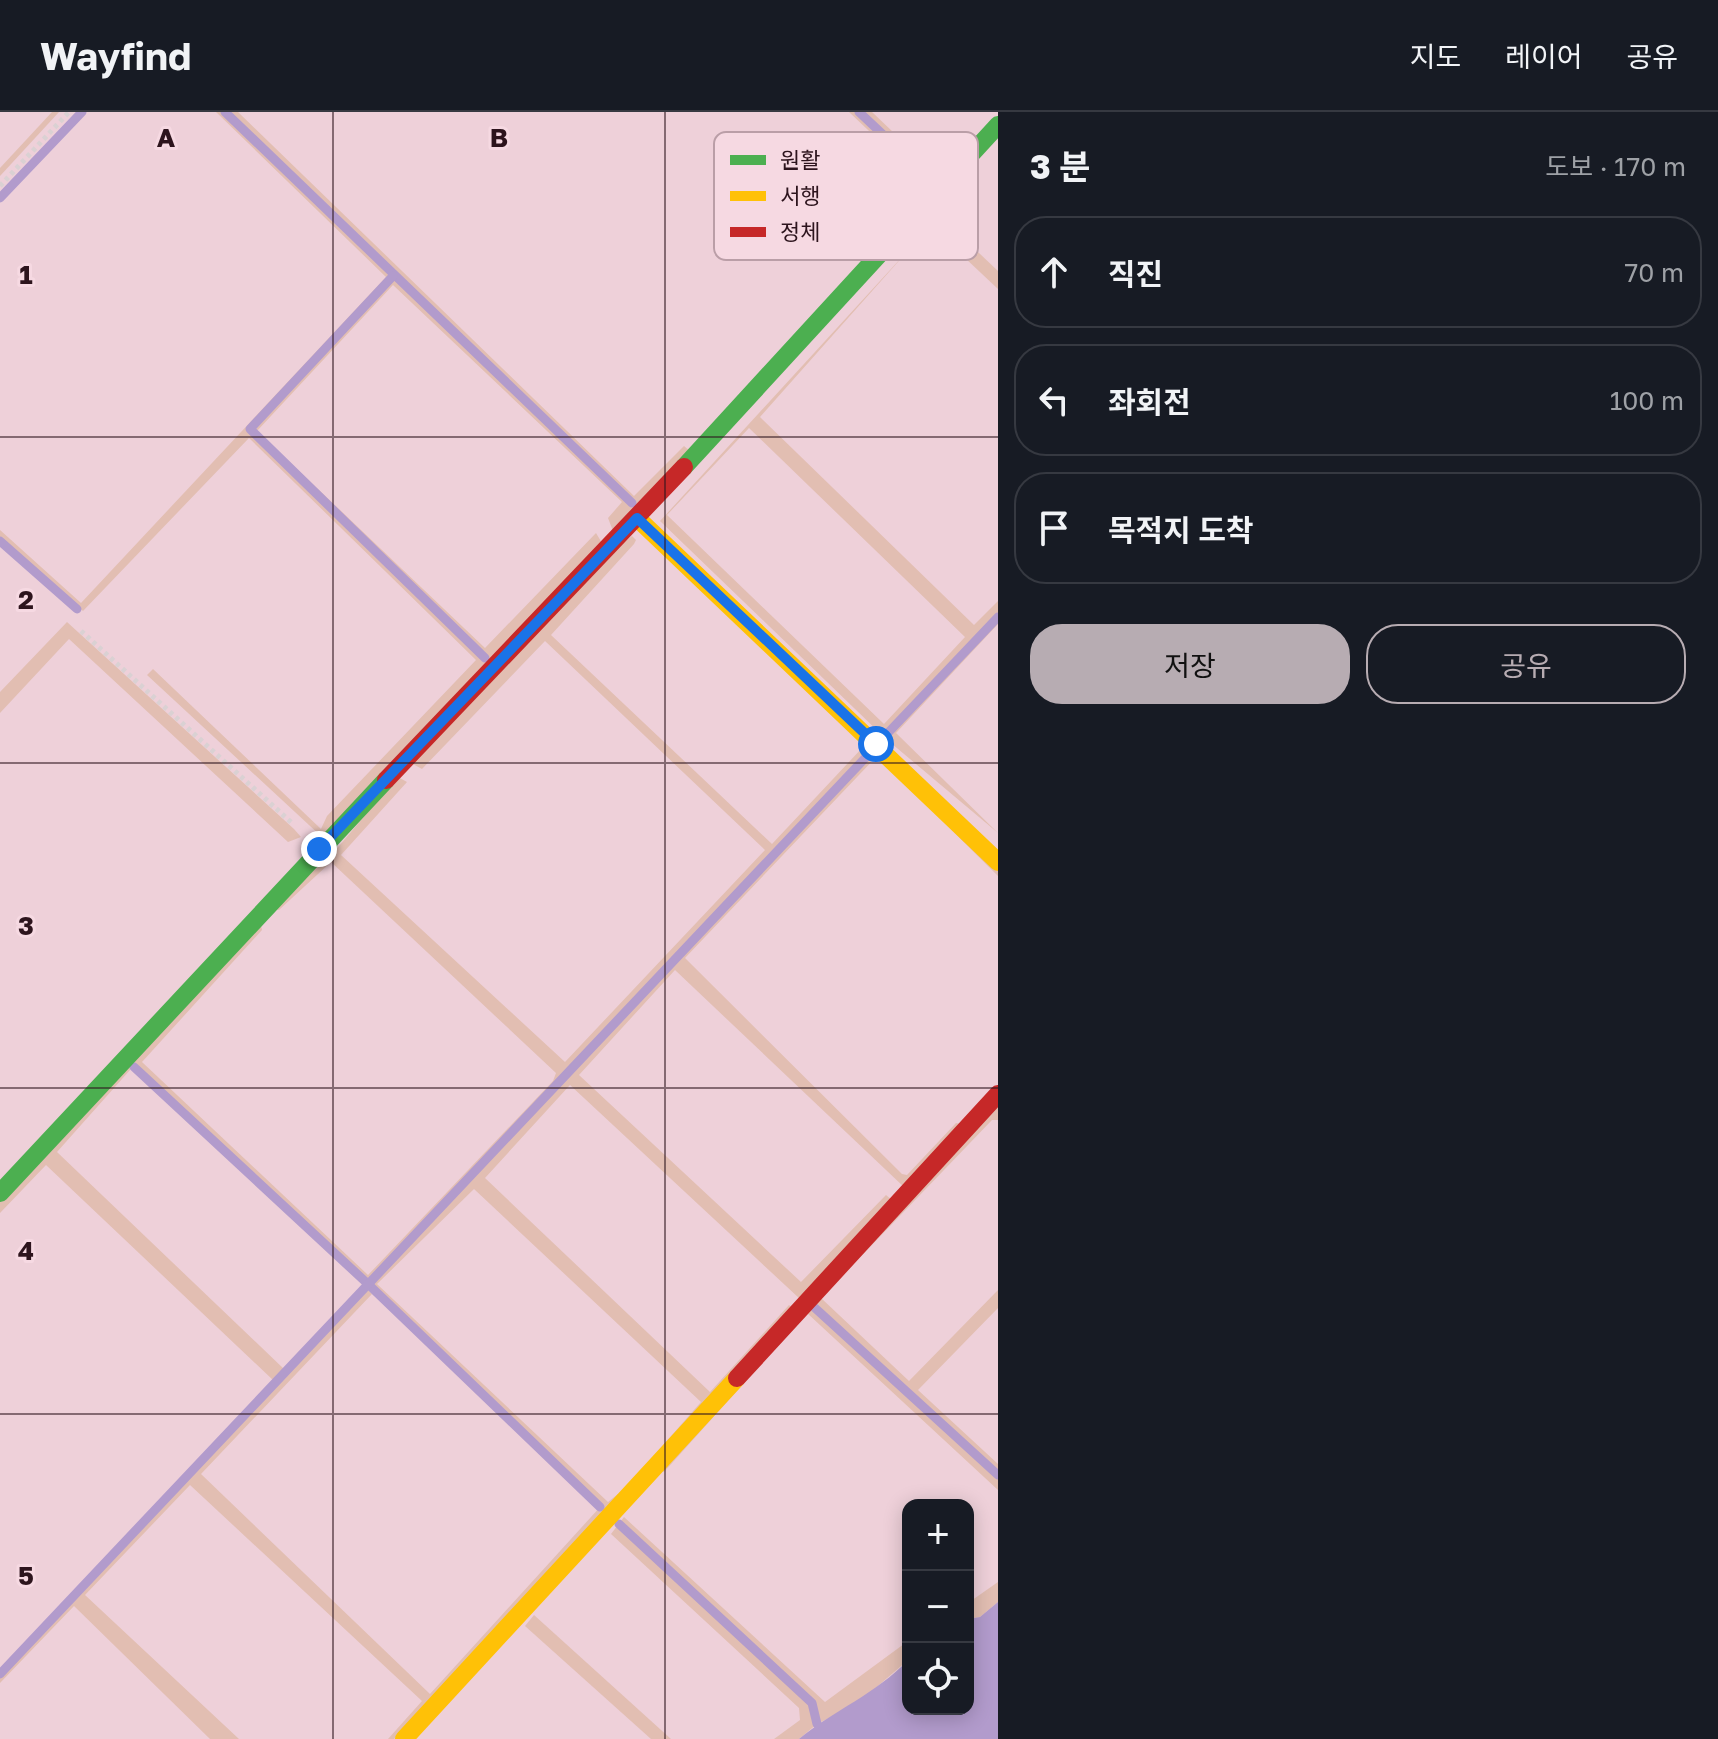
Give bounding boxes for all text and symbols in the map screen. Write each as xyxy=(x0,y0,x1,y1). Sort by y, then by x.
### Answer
text: Wayfind xyxy=(40,33,191,78)
text: 지도 xyxy=(1410,40,1461,73)
text: 레이어 xyxy=(1505,40,1582,73)
text: 공유 xyxy=(1626,40,1678,73)
text: A xyxy=(157,122,176,153)
text: B xyxy=(490,122,508,153)
legend xyxy=(714,132,978,260)
text: 원활 xyxy=(780,146,820,173)
text: 3 분 xyxy=(1030,146,1091,186)
text: 도보 · 170 m xyxy=(1545,151,1686,182)
text: 서행 xyxy=(780,182,820,209)
text: 정체 xyxy=(780,218,820,245)
icon: ahead xyxy=(1032,250,1076,294)
text: 직진 xyxy=(1108,256,1163,292)
text: 70 m xyxy=(1625,257,1684,288)
text: 1 xyxy=(19,259,33,290)
icon: left xyxy=(1032,378,1076,422)
text: 좌회전 xyxy=(1108,384,1191,420)
text: 100 m xyxy=(1610,385,1684,416)
icon: arrive xyxy=(1032,506,1076,550)
text: 목적지 도착 xyxy=(1108,512,1254,548)
text: 2 xyxy=(18,584,34,615)
button: 저장 xyxy=(1030,624,1350,704)
button: 공유 xyxy=(1366,624,1686,704)
route start xyxy=(858,726,894,762)
route end xyxy=(301,831,337,867)
text: 3 xyxy=(18,910,34,941)
text: 4 xyxy=(18,1235,34,1266)
map controls xyxy=(902,1499,974,1715)
button: + xyxy=(902,1499,974,1571)
text: 5 xyxy=(18,1560,34,1591)
button: − xyxy=(902,1571,974,1643)
button: locate xyxy=(902,1643,974,1715)

